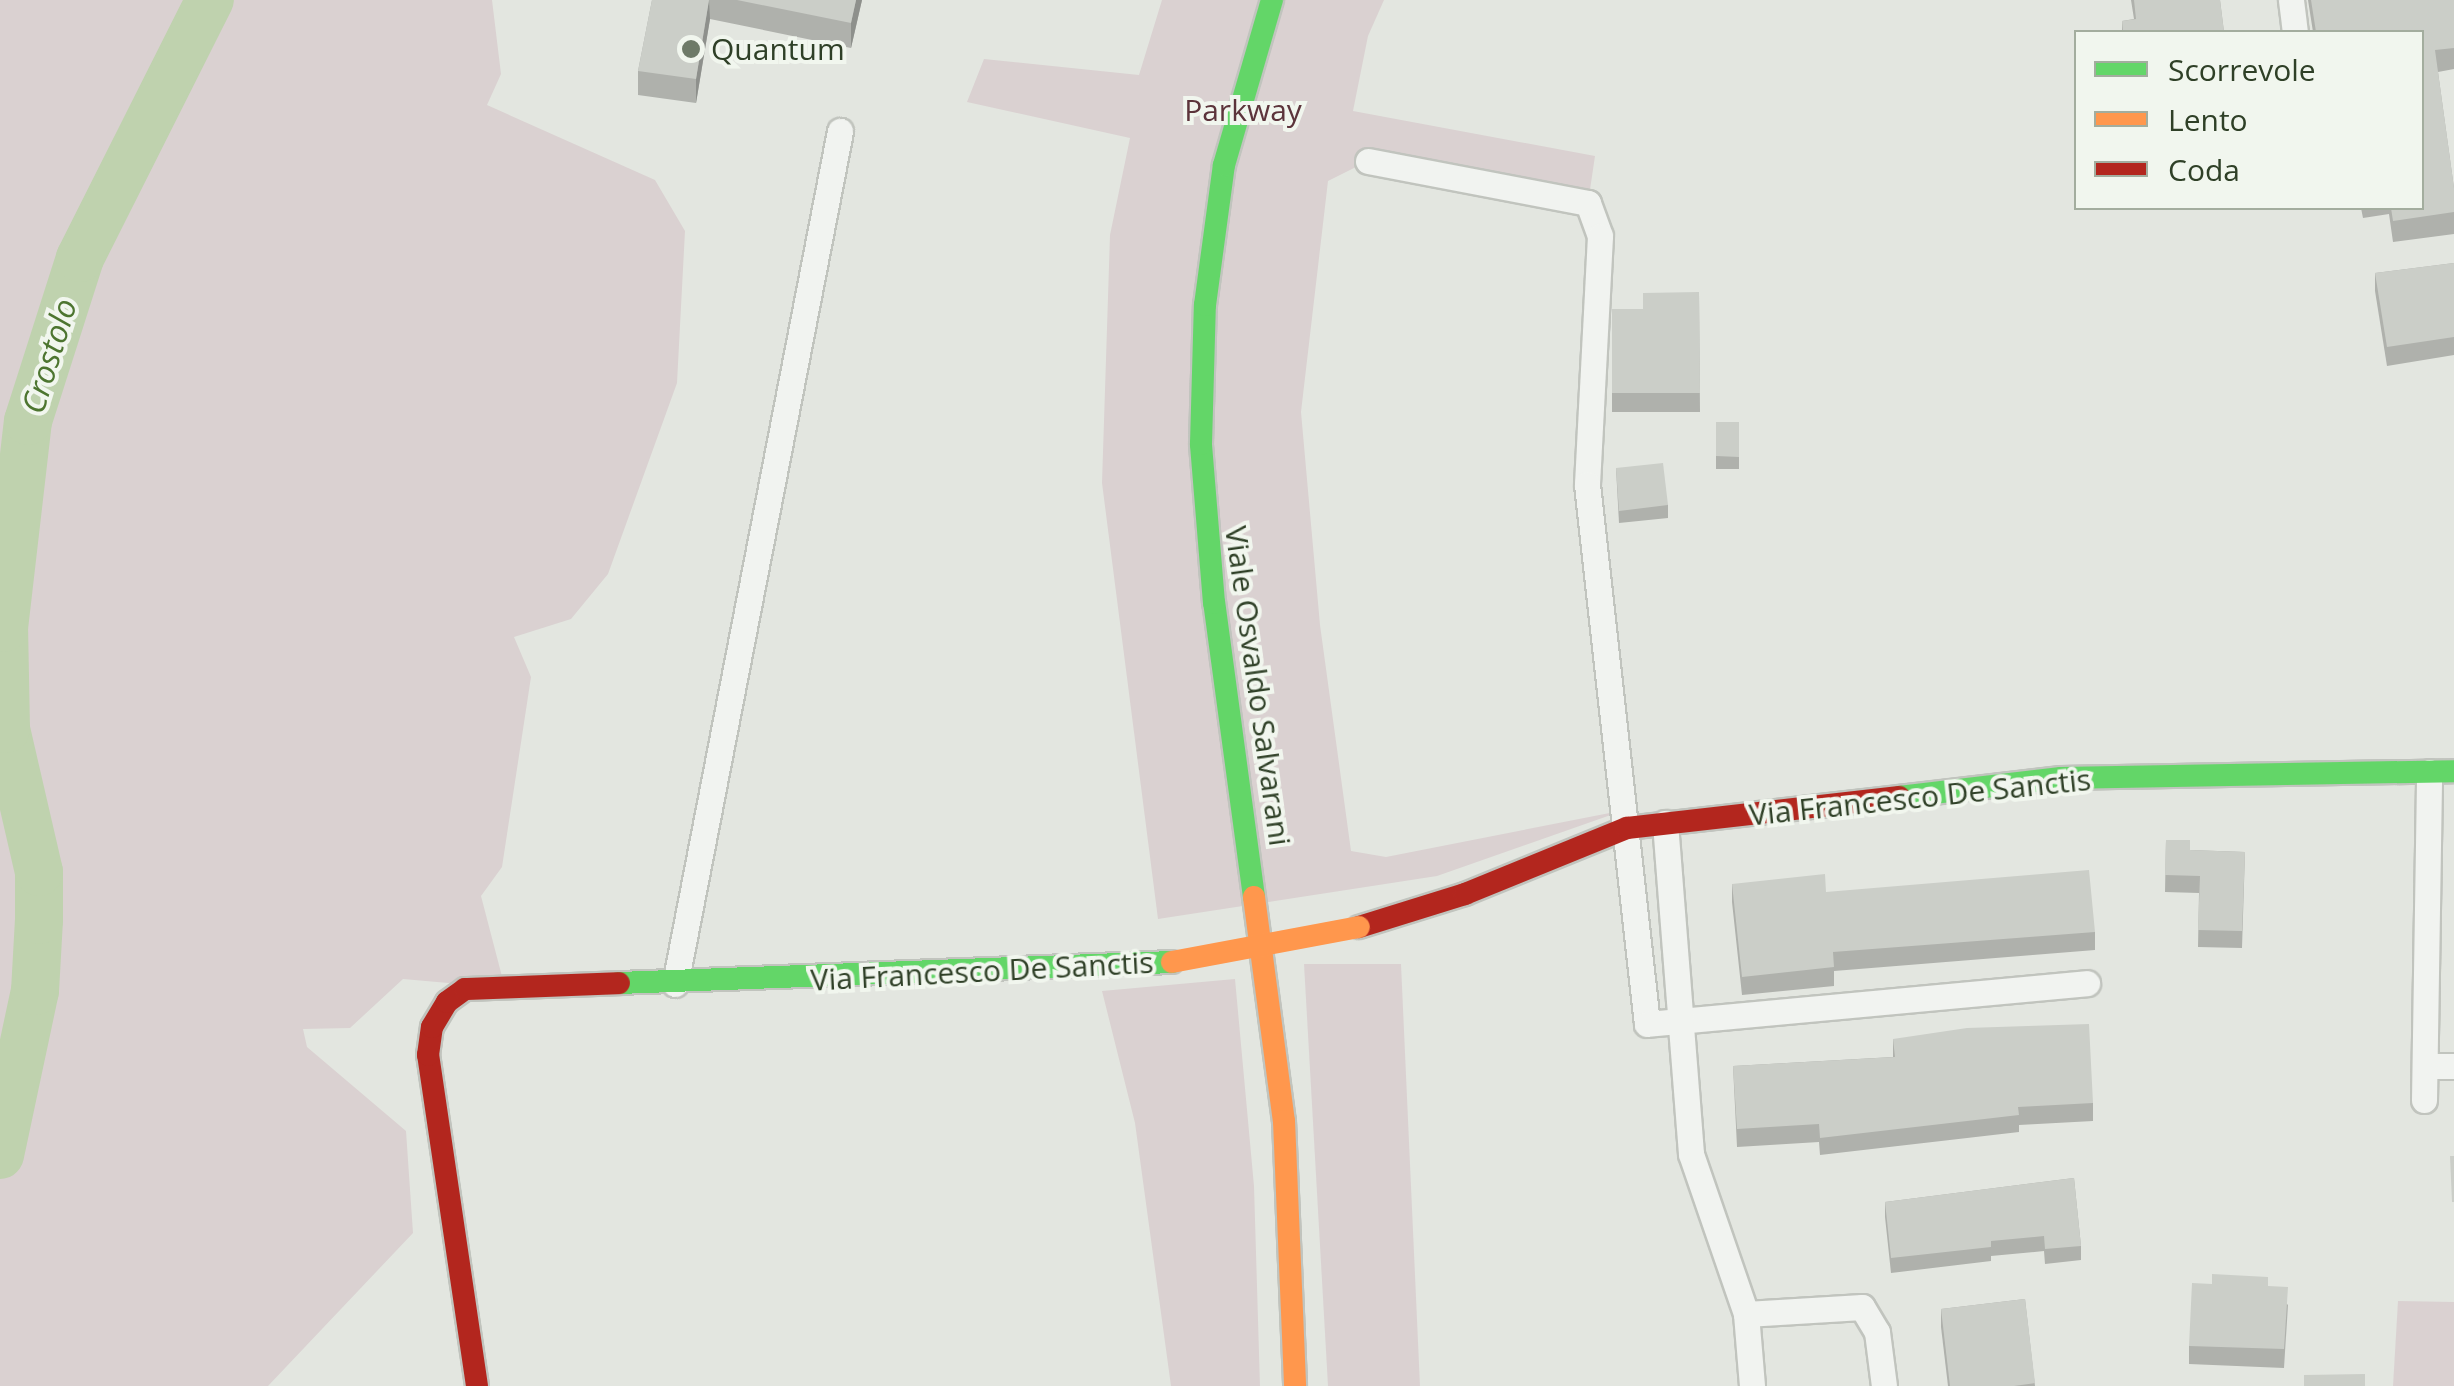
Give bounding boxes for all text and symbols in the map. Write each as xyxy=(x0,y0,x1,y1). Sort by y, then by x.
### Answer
legend xyxy=(2074,30,2424,210)
place label: Quantum xyxy=(711,31,845,67)
marker: Quantum xyxy=(680,38,702,60)
text: Scorrevole xyxy=(2168,49,2316,90)
park label: Parkway xyxy=(1184,92,1302,128)
text: Lento xyxy=(2168,99,2248,140)
text: Coda xyxy=(2168,149,2240,190)
water label: Crostolo xyxy=(13,294,85,418)
street label: Viale Osvaldo Salvarani xyxy=(1218,524,1298,848)
street label: Via Francesco De Sanctis xyxy=(1747,761,2093,833)
street label: Via Francesco De Sanctis xyxy=(810,944,1154,998)

